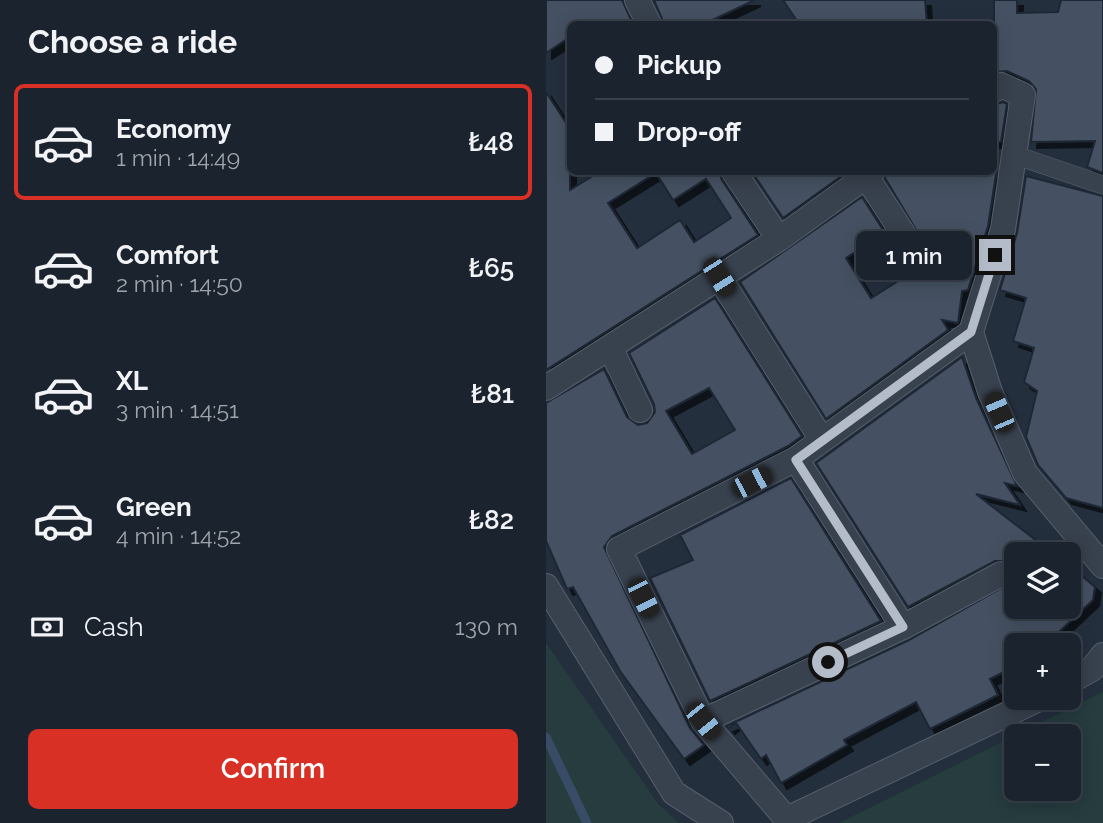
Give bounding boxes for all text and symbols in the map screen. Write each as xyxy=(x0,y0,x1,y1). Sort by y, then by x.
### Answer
text: Choose a ride xyxy=(28,23,237,60)
text: Pickup xyxy=(637,50,722,80)
icon: car xyxy=(32,111,95,174)
text: Economy xyxy=(116,114,231,144)
text: Drop-off xyxy=(637,117,741,147)
text: ₺48 xyxy=(468,127,514,157)
text: 1 min · 14:49 xyxy=(116,144,240,171)
callout: 1 min xyxy=(855,230,970,280)
icon: car xyxy=(32,237,95,300)
route end xyxy=(979,239,1011,271)
text: Comfort xyxy=(116,240,219,270)
text: 1 min xyxy=(885,242,943,269)
text: ₺65 xyxy=(468,253,514,283)
car xyxy=(699,254,740,300)
text: 2 min · 14:50 xyxy=(116,270,243,297)
icon: car xyxy=(32,363,95,426)
text: XL xyxy=(116,366,148,396)
text: ₺81 xyxy=(471,379,514,409)
car xyxy=(982,389,1017,435)
text: 3 min · 14:51 xyxy=(116,396,239,423)
car xyxy=(729,463,776,501)
icon: car xyxy=(32,489,95,552)
text: Green xyxy=(116,492,192,522)
text: ₺82 xyxy=(469,505,514,535)
text: 4 min · 14:52 xyxy=(116,522,241,549)
map controls xyxy=(1004,542,1081,801)
button: layers xyxy=(1004,542,1081,619)
car xyxy=(625,575,662,621)
icon: cash xyxy=(28,608,66,646)
text: Cash xyxy=(84,612,144,642)
text: 130 m xyxy=(455,613,518,640)
button: + xyxy=(1004,633,1081,710)
route start xyxy=(812,646,844,678)
car xyxy=(682,698,725,744)
button: − xyxy=(1004,724,1081,801)
button: Confirm xyxy=(28,729,518,809)

